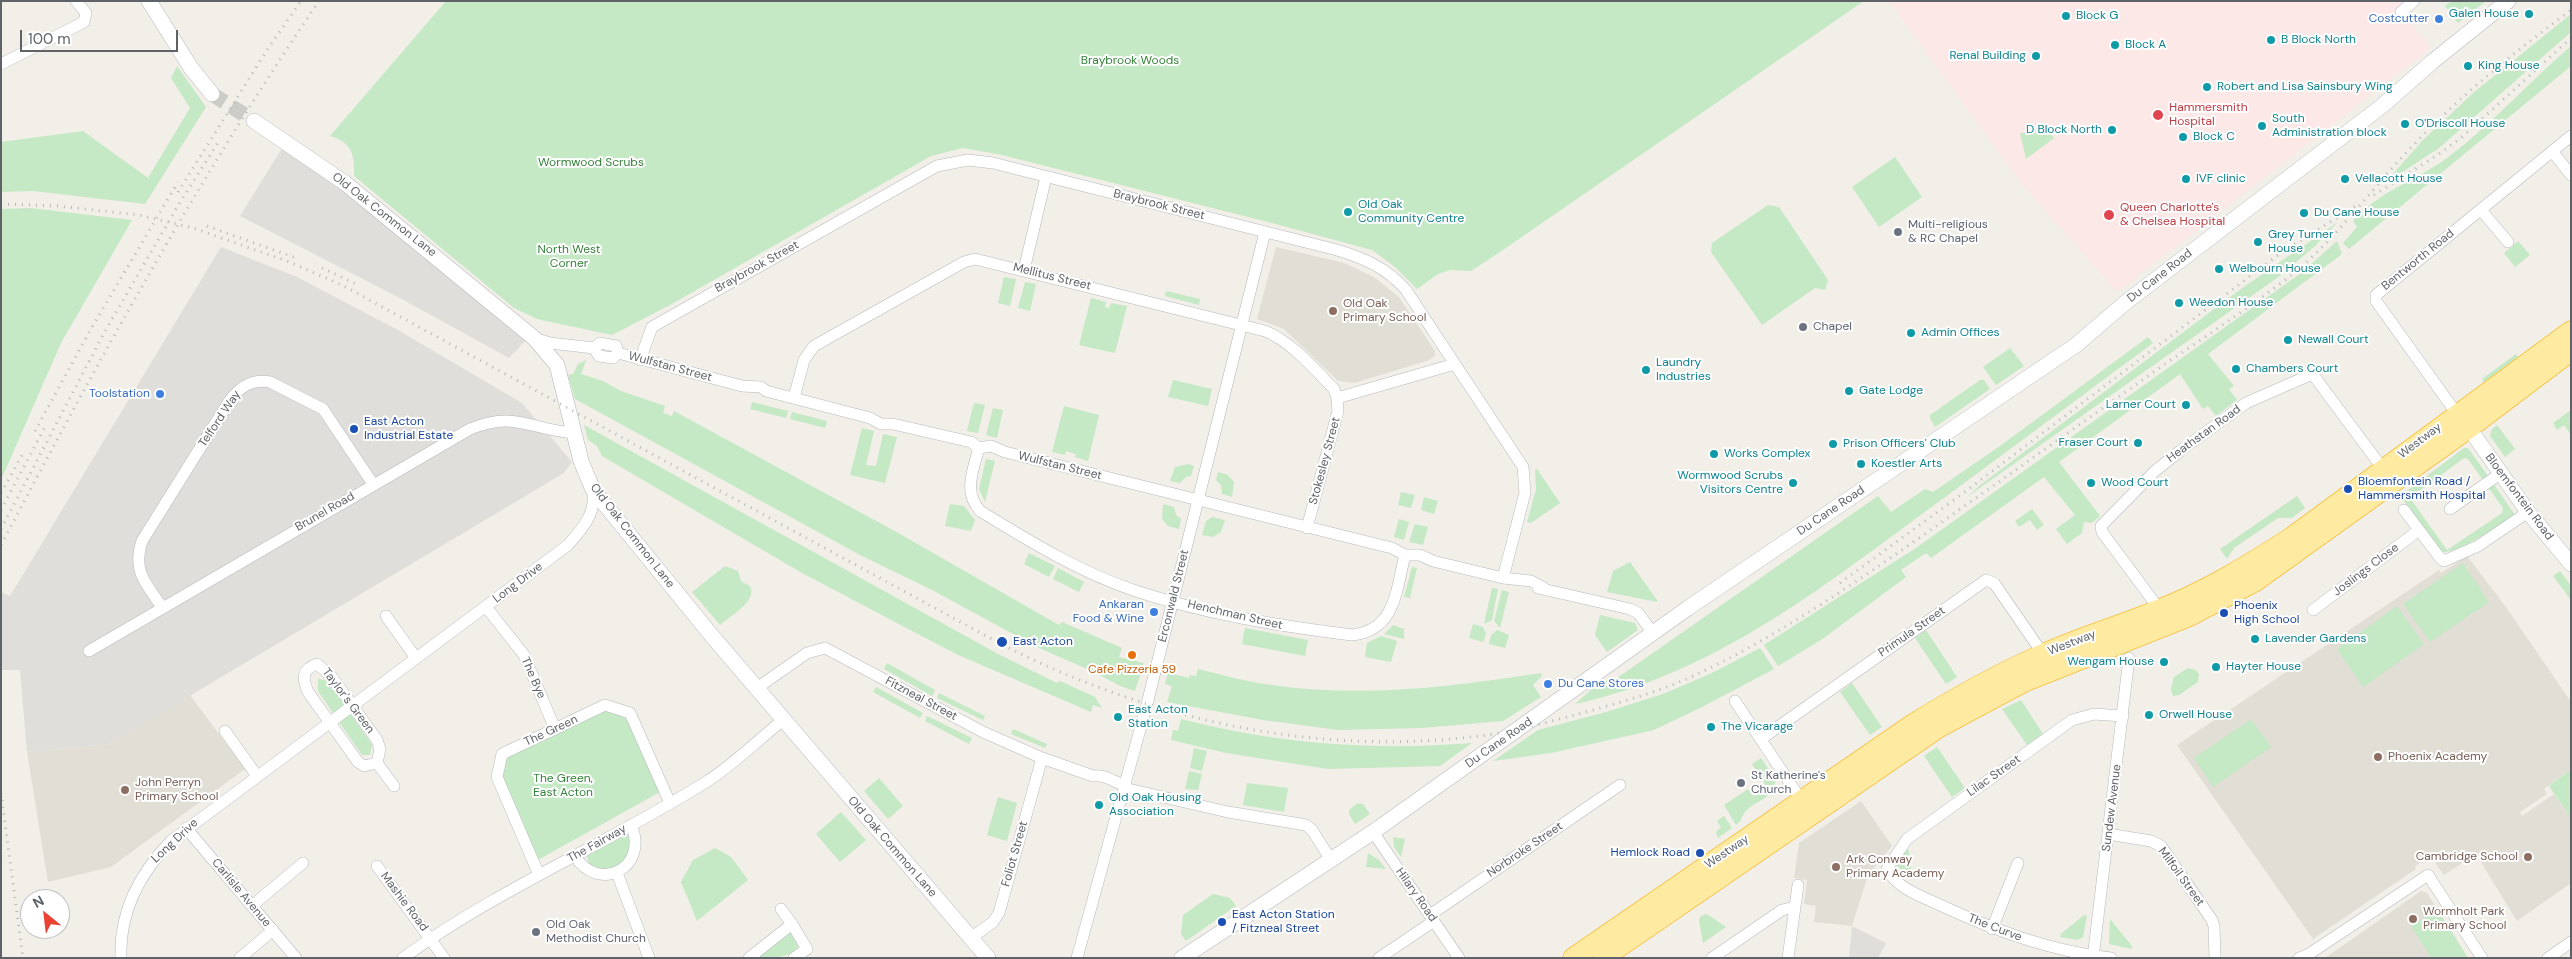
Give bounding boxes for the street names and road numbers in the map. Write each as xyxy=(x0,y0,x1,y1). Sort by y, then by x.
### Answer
street label: Old Oak Common Lane xyxy=(329,170,439,260)
street label: Braybrook Street xyxy=(1112,187,1206,223)
street label: Bentworth Road xyxy=(2379,226,2457,294)
street label: Braybrook Street xyxy=(712,238,802,296)
street label: Du Cane Road xyxy=(2125,246,2195,306)
street label: Mellitus Street xyxy=(1011,260,1093,294)
street label: Wulfstan Street xyxy=(627,349,713,385)
street label: Telford Way xyxy=(196,388,244,450)
street label: Heathstan Road xyxy=(2164,402,2244,466)
street label: Stokesley Street xyxy=(1306,416,1344,506)
street label: Westway xyxy=(2396,420,2444,462)
street label: Wulfstan Street xyxy=(1017,449,1103,483)
street label: Bloemfontein Road xyxy=(2482,451,2556,543)
street label: Old Oak Common Lane xyxy=(587,481,677,591)
street label: Du Cane Road xyxy=(1795,483,1867,539)
street label: Brunel Road xyxy=(293,489,357,535)
street label: Joslings Close xyxy=(2330,541,2402,599)
street label: Erconwald Street xyxy=(1156,548,1192,644)
street label: Long Drive xyxy=(490,560,546,606)
street label: Henchman Street xyxy=(1186,597,1284,633)
street label: Primula Street xyxy=(1876,604,1948,660)
street label: Westway xyxy=(2046,627,2098,659)
street label: The Bye xyxy=(518,655,548,701)
street label: Taylor's Green xyxy=(319,666,377,736)
street label: Fitzneal Street xyxy=(882,674,960,724)
street label: The Green xyxy=(522,712,580,750)
street label: Du Cane Road xyxy=(1463,715,1535,771)
street label: Lilac Street xyxy=(1964,752,2024,800)
street label: Sundew Avenue xyxy=(2099,763,2125,853)
street label: Old Oak Common Lane xyxy=(844,794,940,900)
street label: Long Drive xyxy=(149,816,201,866)
street label: Norbroke Street xyxy=(1484,819,1566,881)
street label: Foliot Street xyxy=(999,820,1031,888)
street label: The Fairway xyxy=(565,822,629,866)
street label: Westway xyxy=(1702,832,1752,872)
street label: Milfoil Street xyxy=(2155,845,2207,909)
street label: Carlisle Avenue xyxy=(208,856,274,930)
street label: Hilary Road xyxy=(1392,865,1440,925)
street label: Mashie Road xyxy=(377,870,431,934)
street label: The Curve xyxy=(1966,911,2024,945)

